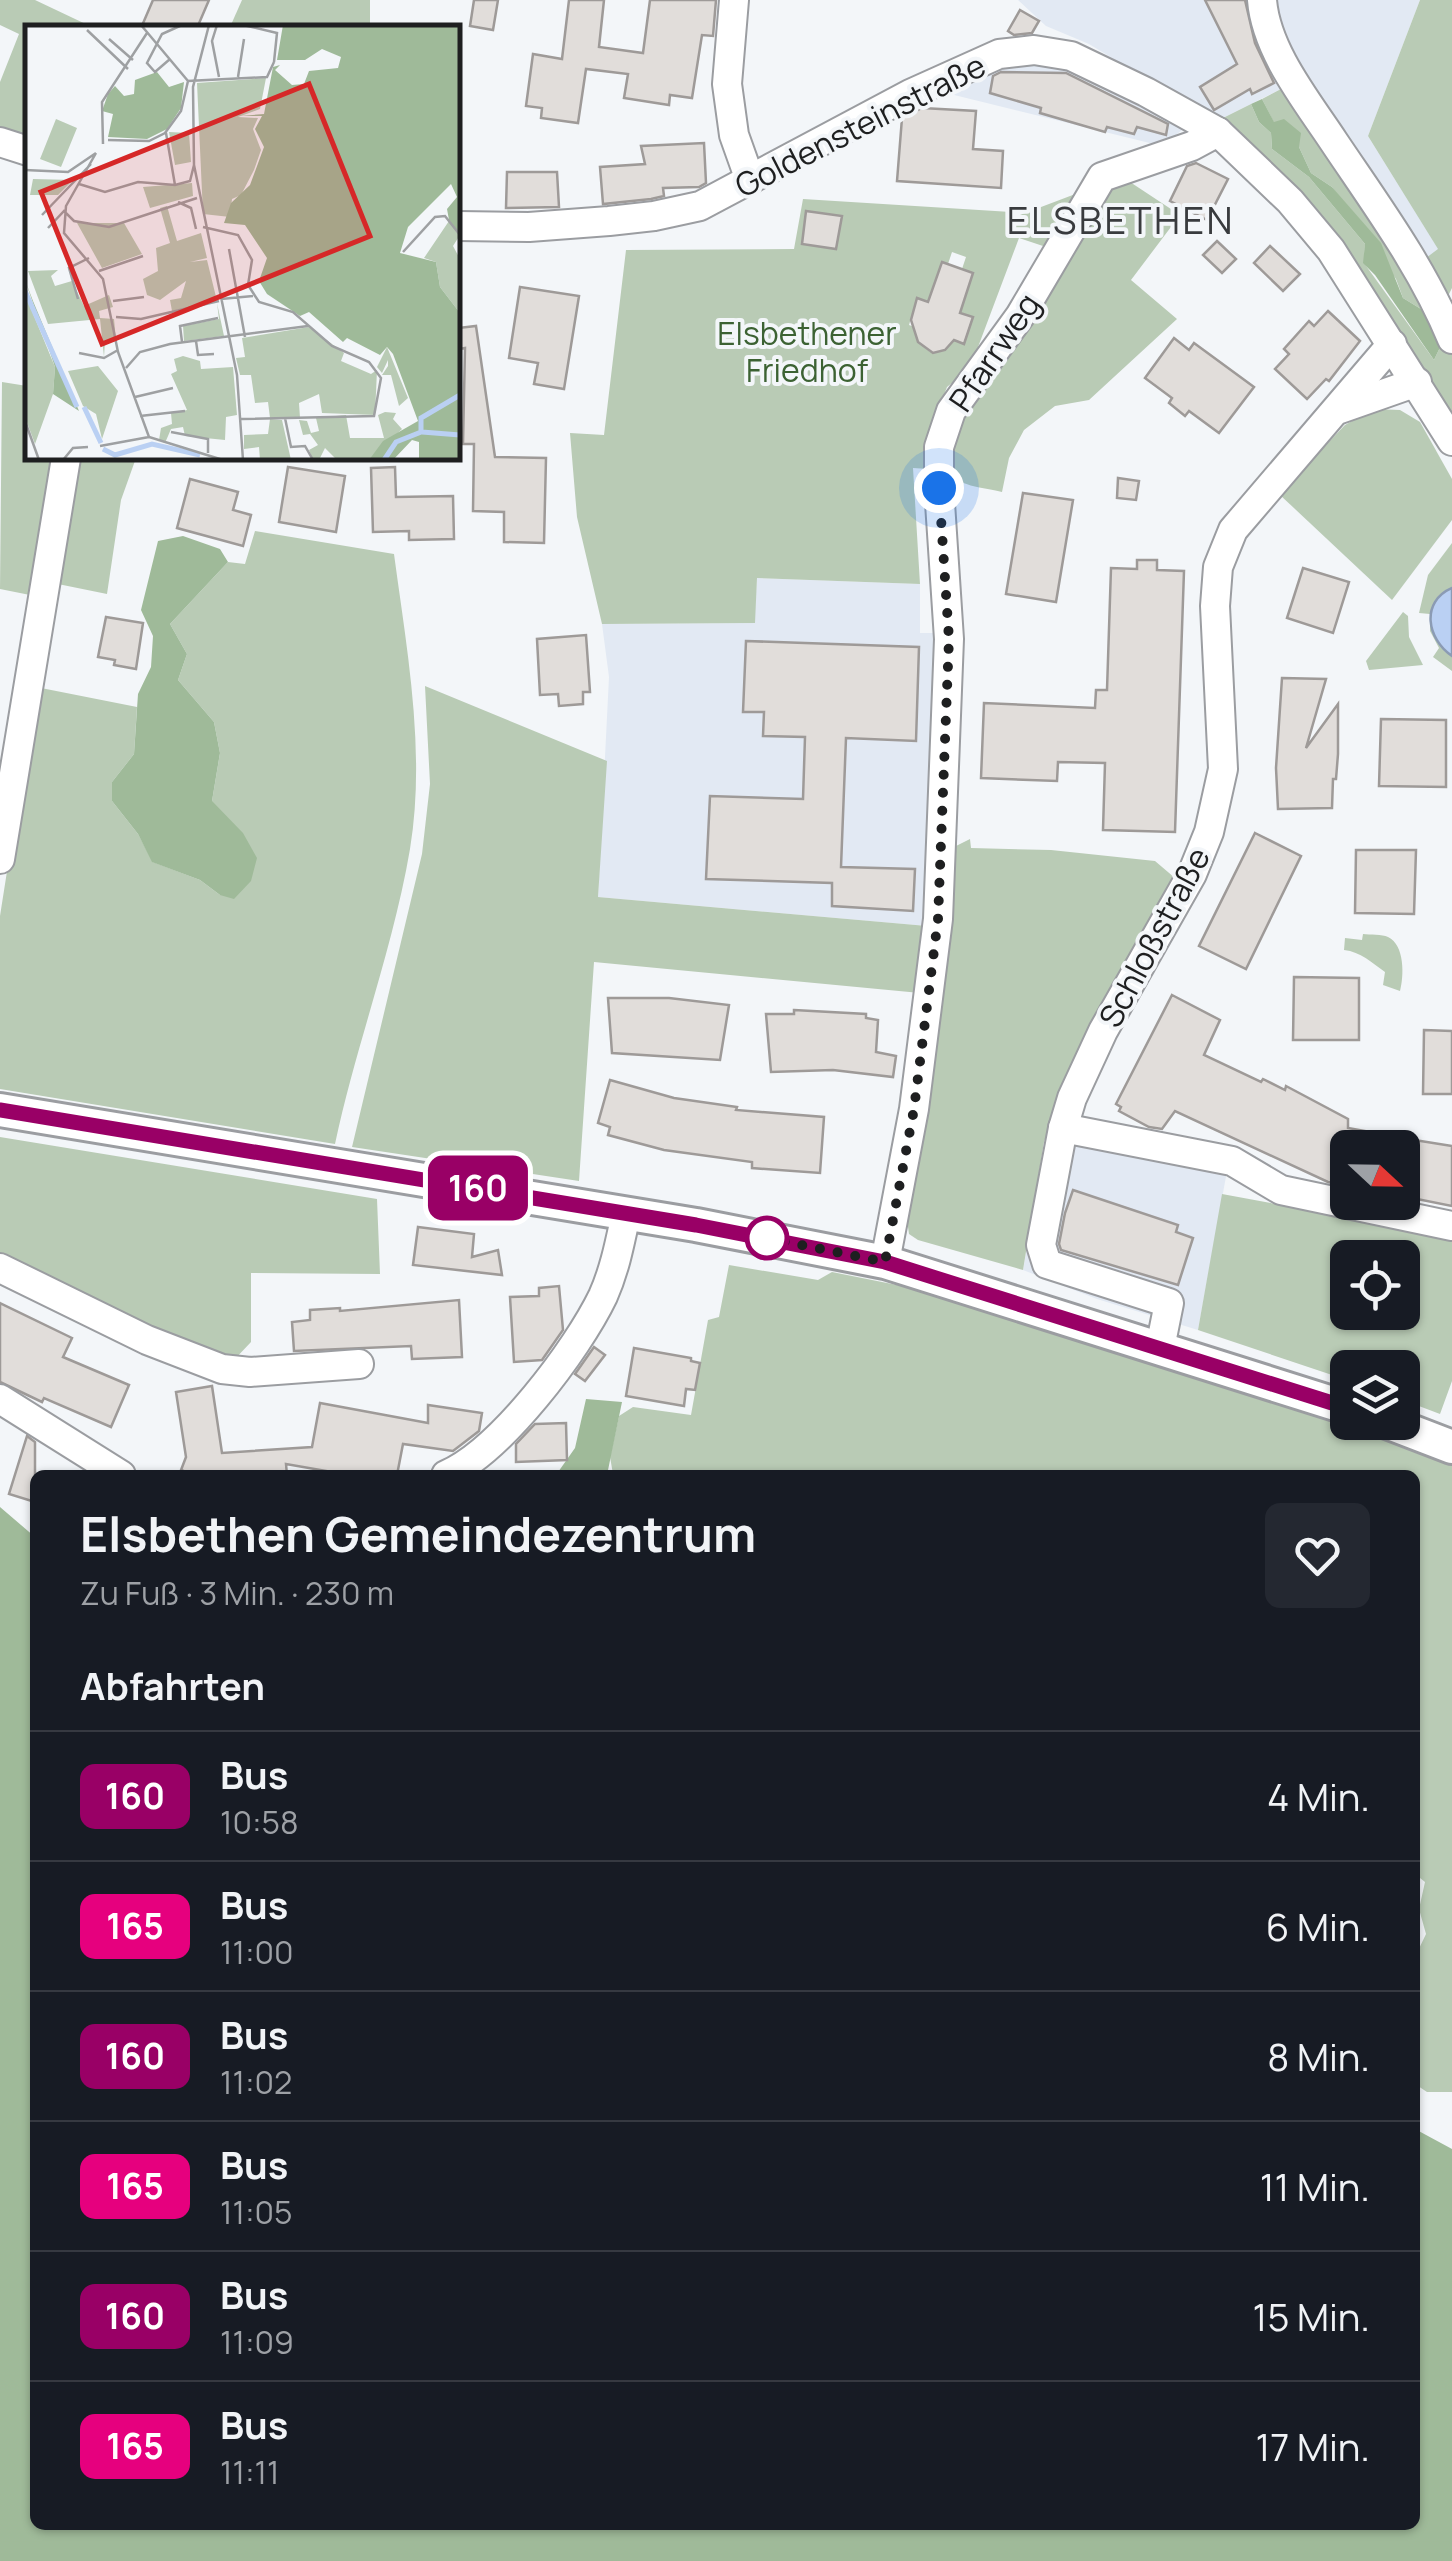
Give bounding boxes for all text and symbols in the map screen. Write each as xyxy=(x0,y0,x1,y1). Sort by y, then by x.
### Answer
inset map xyxy=(25,25,460,460)
street label: Goldensteinstraße xyxy=(727,43,993,207)
district label: ELSBETHEN xyxy=(1007,193,1235,245)
street label: Pfarrweg xyxy=(938,284,1050,420)
park label: Elsbethener Friedhof xyxy=(717,311,897,392)
your location xyxy=(914,463,964,513)
street label: Schloßstraße xyxy=(1088,839,1220,1035)
north arrow xyxy=(1330,1130,1420,1220)
map controls xyxy=(1330,1130,1420,1440)
line badge: 160 xyxy=(420,1156,536,1220)
text: 160 xyxy=(448,1164,508,1212)
unlabelled marker xyxy=(746,1217,788,1259)
button: locate xyxy=(1330,1240,1420,1330)
button: layers xyxy=(1330,1350,1420,1440)
text: Elsbethen Gemeindezentrum xyxy=(80,1501,756,1566)
button: heart xyxy=(1265,1503,1370,1608)
text: Zu Fuß · 3 Min. · 230 m xyxy=(80,1571,394,1615)
text: Abfahrten xyxy=(80,1659,265,1711)
text: Bus xyxy=(220,1748,288,1800)
text: 4 Min. xyxy=(1267,1770,1370,1822)
text: 160 xyxy=(105,1772,165,1820)
text: 10:58 xyxy=(220,1800,299,1844)
text: Bus xyxy=(220,1878,288,1930)
text: 6 Min. xyxy=(1266,1900,1370,1952)
text: 165 xyxy=(106,1902,164,1950)
text: 11:00 xyxy=(220,1930,294,1974)
text: Bus xyxy=(220,2008,288,2060)
text: 8 Min. xyxy=(1267,2030,1370,2082)
text: 160 xyxy=(105,2032,165,2080)
text: 11:02 xyxy=(220,2060,292,2104)
text: Bus xyxy=(220,2138,288,2190)
text: 11 Min. xyxy=(1260,2160,1370,2212)
text: 165 xyxy=(106,2162,164,2210)
text: 11:05 xyxy=(220,2190,293,2234)
text: Bus xyxy=(220,2268,288,2320)
text: 15 Min. xyxy=(1253,2290,1370,2342)
text: 160 xyxy=(105,2292,165,2340)
text: 11:09 xyxy=(220,2320,294,2364)
text: Bus xyxy=(220,2398,288,2450)
text: 17 Min. xyxy=(1255,2420,1370,2472)
text: 165 xyxy=(106,2422,164,2470)
text: 11:11 xyxy=(220,2450,280,2494)

